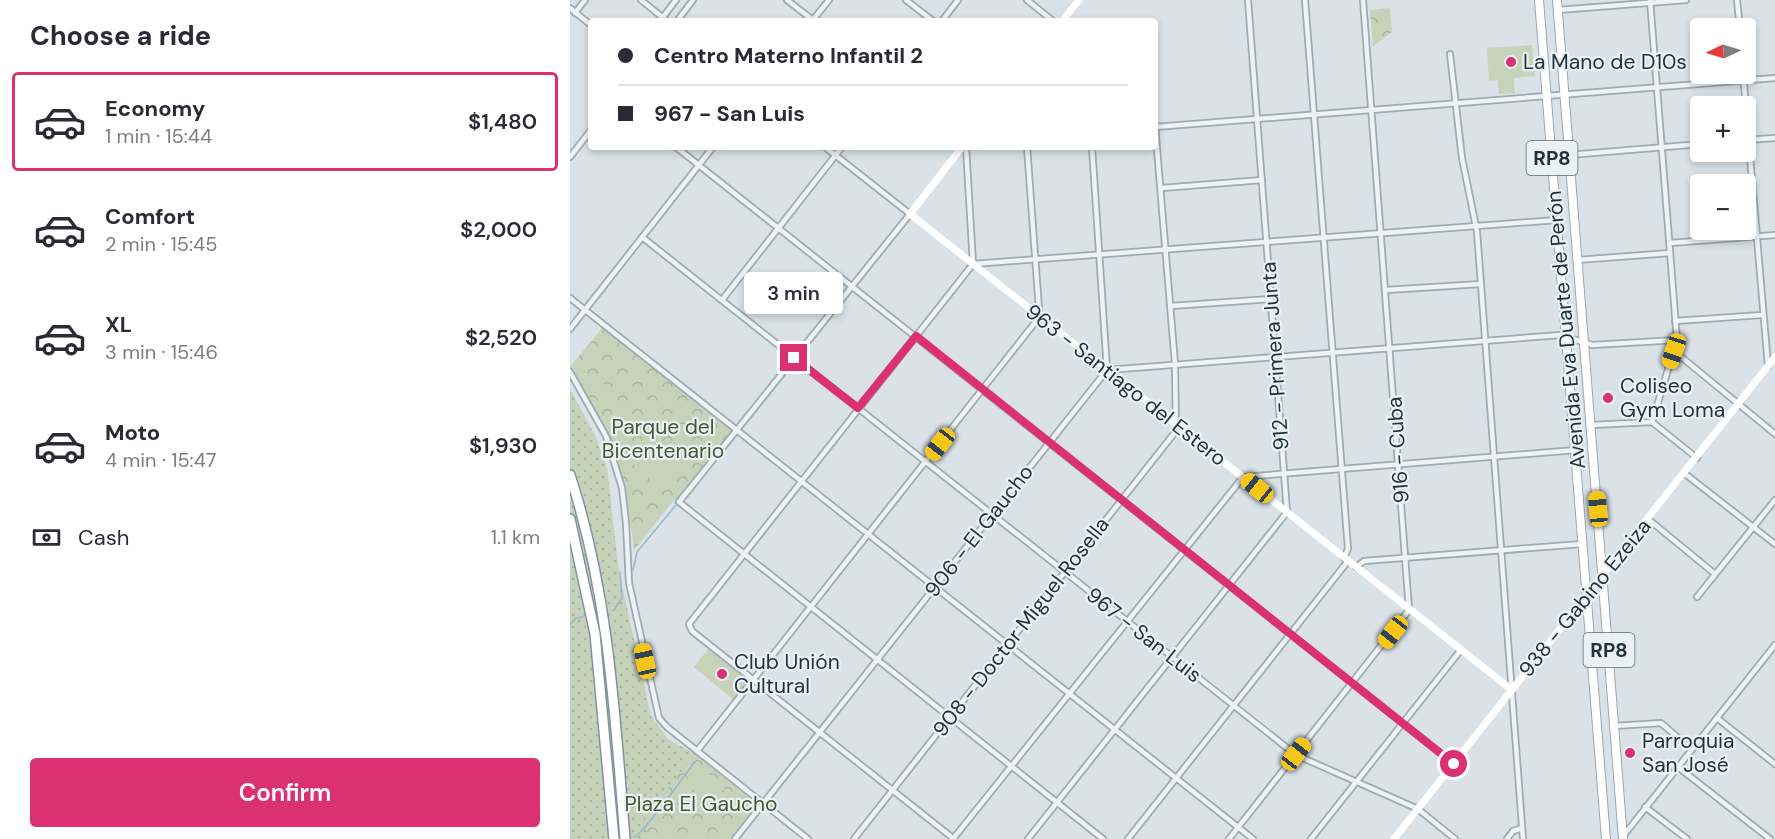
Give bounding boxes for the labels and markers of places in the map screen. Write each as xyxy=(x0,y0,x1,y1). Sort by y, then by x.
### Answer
place label: La Mano de D10s xyxy=(1523,48,1687,76)
marker: La Mano de D10s xyxy=(1504,55,1518,69)
place label: Coliseo Gym Loma xyxy=(1620,372,1725,424)
marker: Coliseo Gym Loma xyxy=(1601,391,1615,405)
place label: Club Unión Cultural xyxy=(734,648,840,700)
marker: Club Unión Cultural xyxy=(715,667,729,681)
place label: Parroquia San José xyxy=(1642,727,1734,779)
marker: Parroquia San José xyxy=(1623,746,1637,760)

